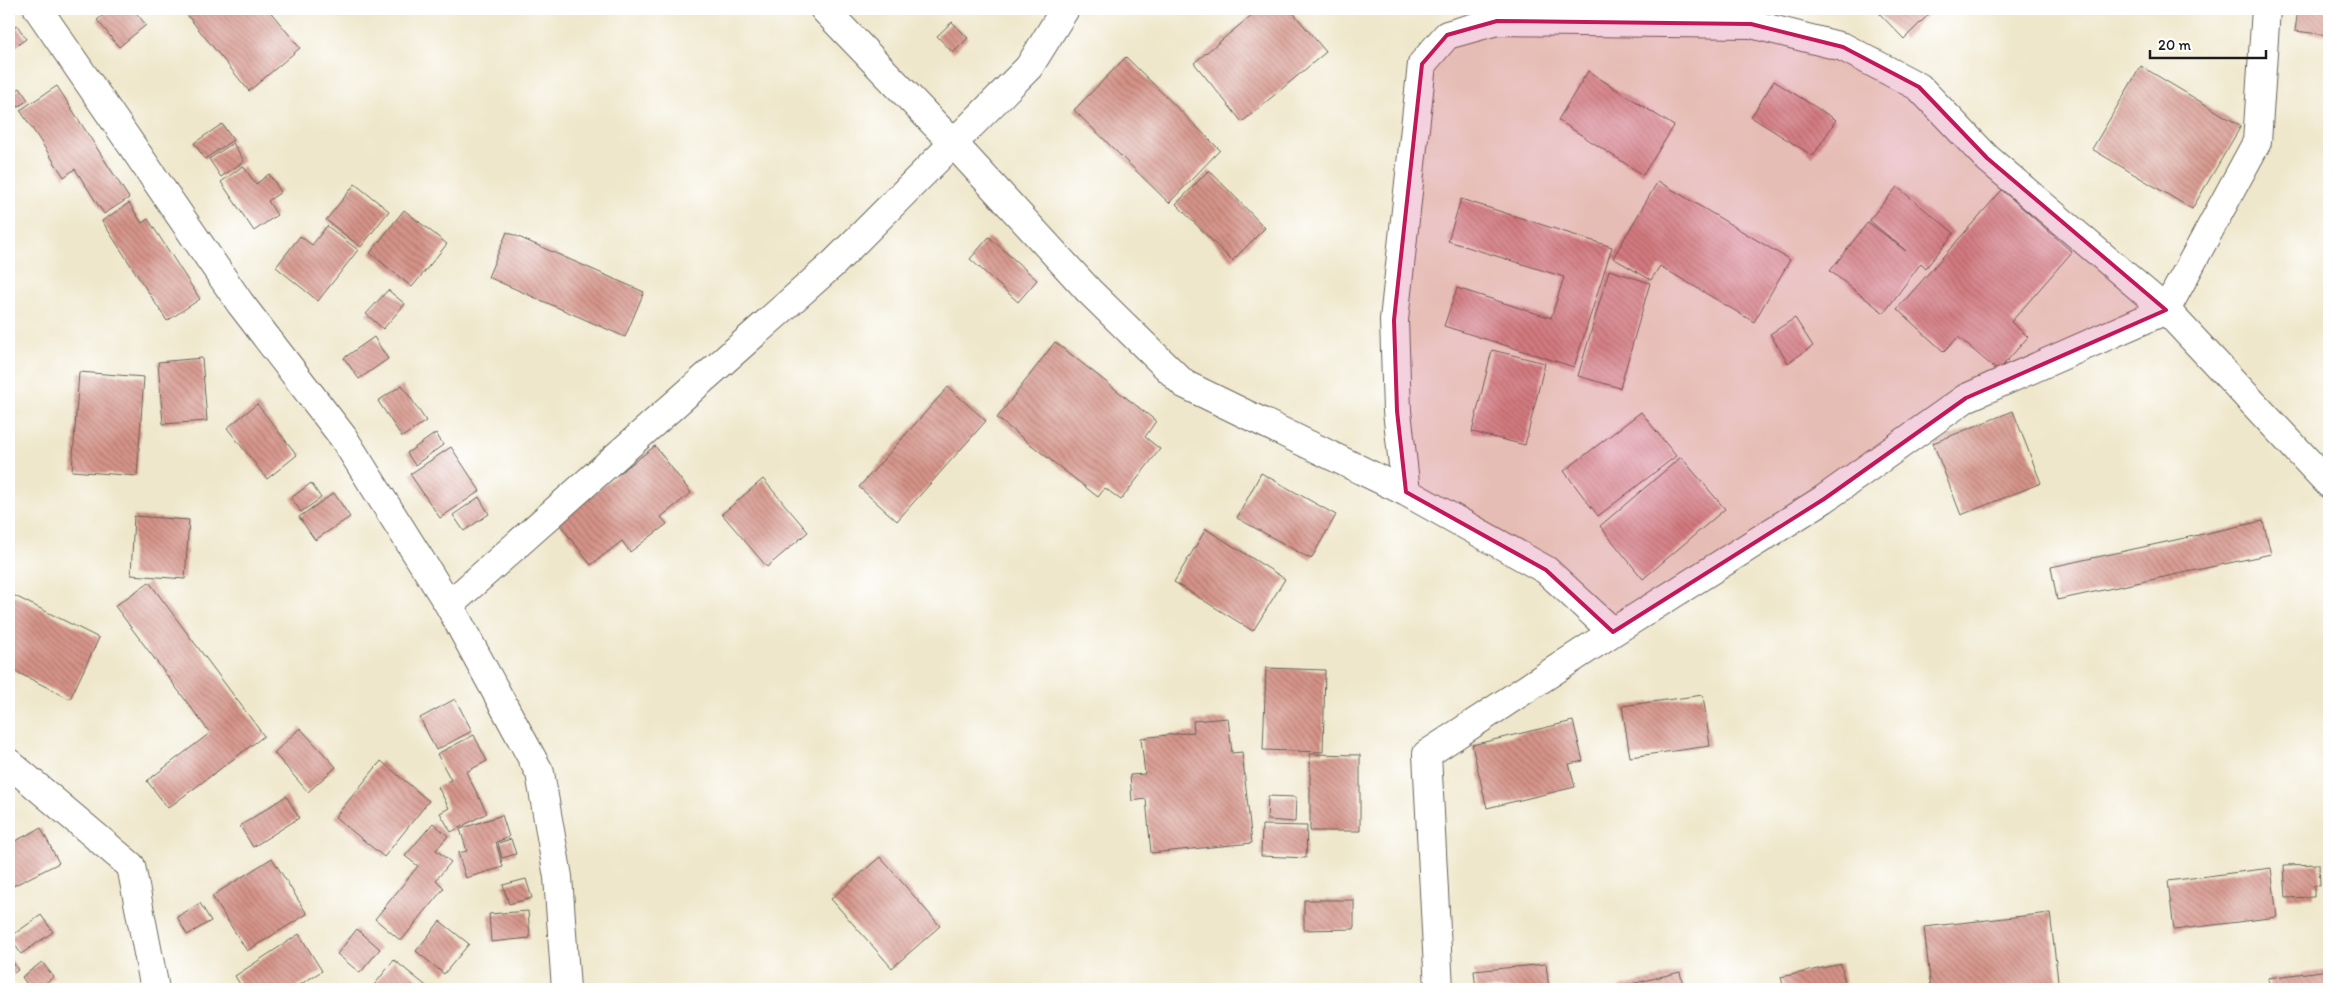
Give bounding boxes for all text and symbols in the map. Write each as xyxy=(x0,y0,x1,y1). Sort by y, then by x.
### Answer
scale bar xyxy=(2150,28,2267,60)
text: 20 m xyxy=(2158,36,2192,54)

